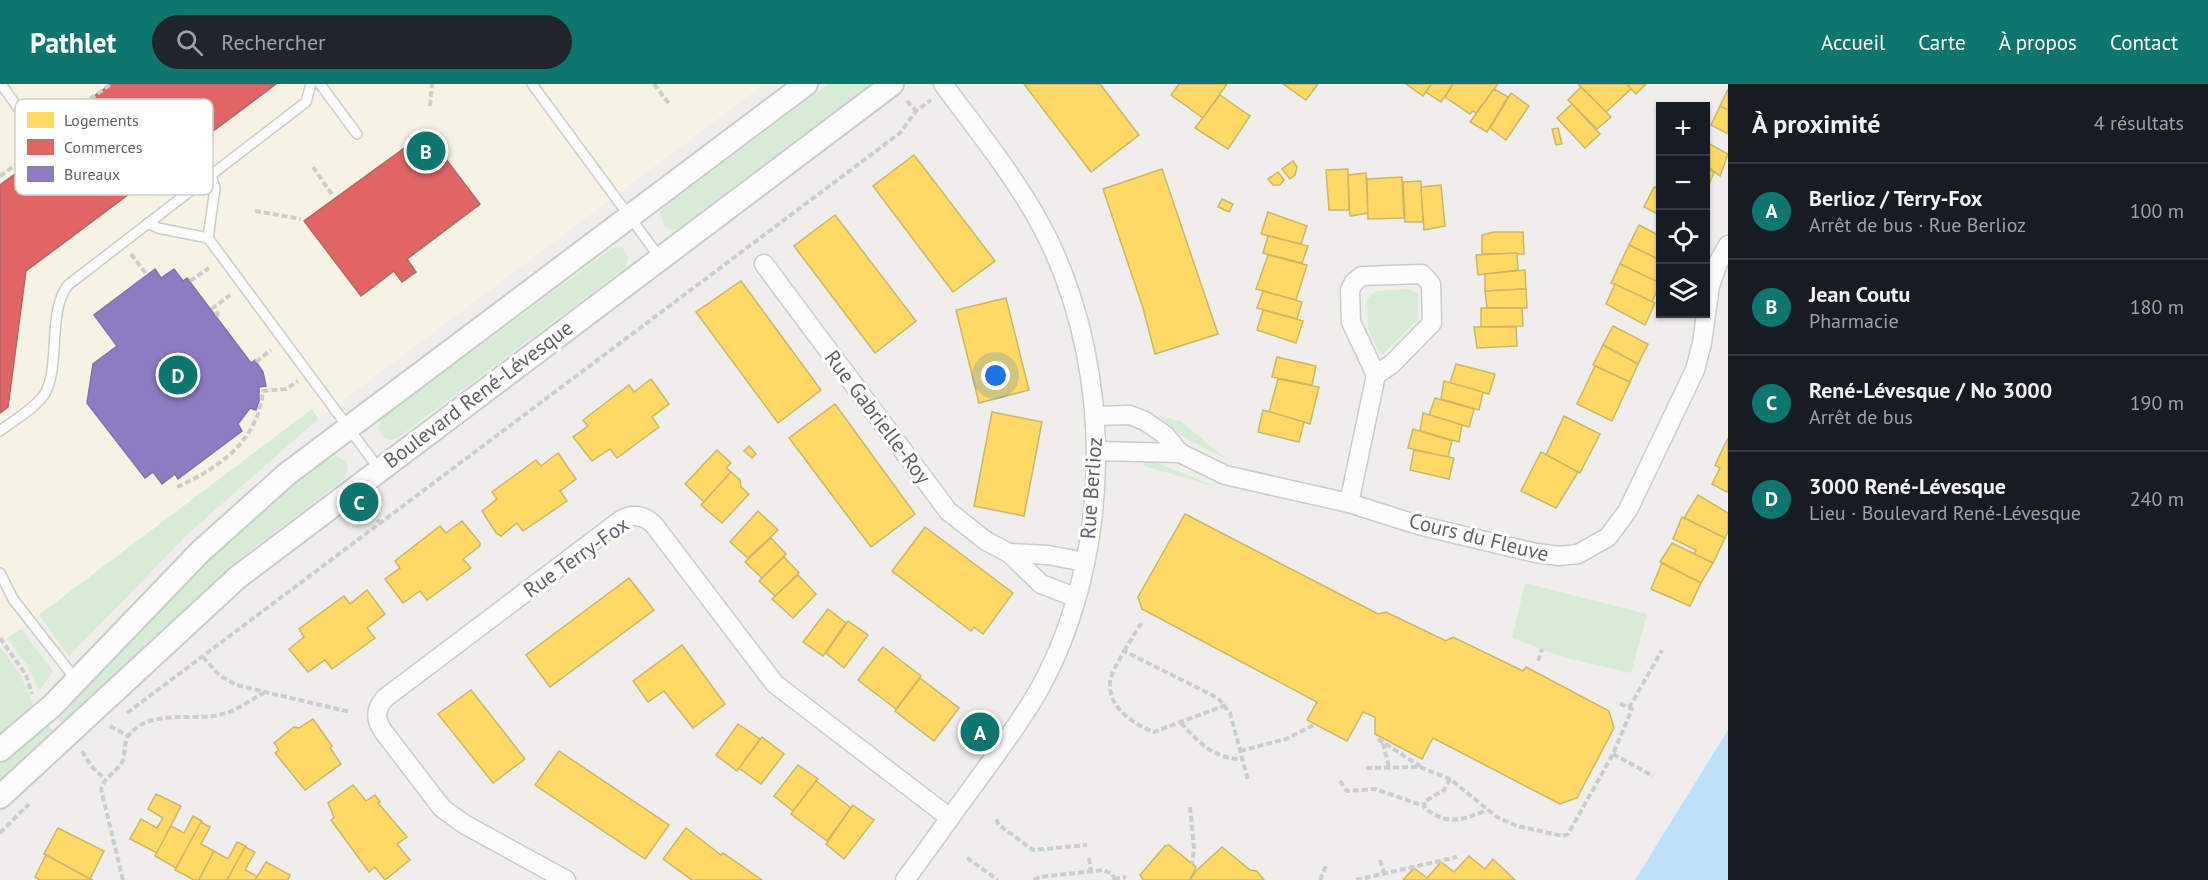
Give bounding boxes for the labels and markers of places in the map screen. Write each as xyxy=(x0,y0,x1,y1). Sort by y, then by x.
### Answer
pin: B xyxy=(406,128,446,174)
pin: D xyxy=(158,352,198,398)
pin: C xyxy=(340,480,378,524)
pin: A xyxy=(960,710,1000,754)

